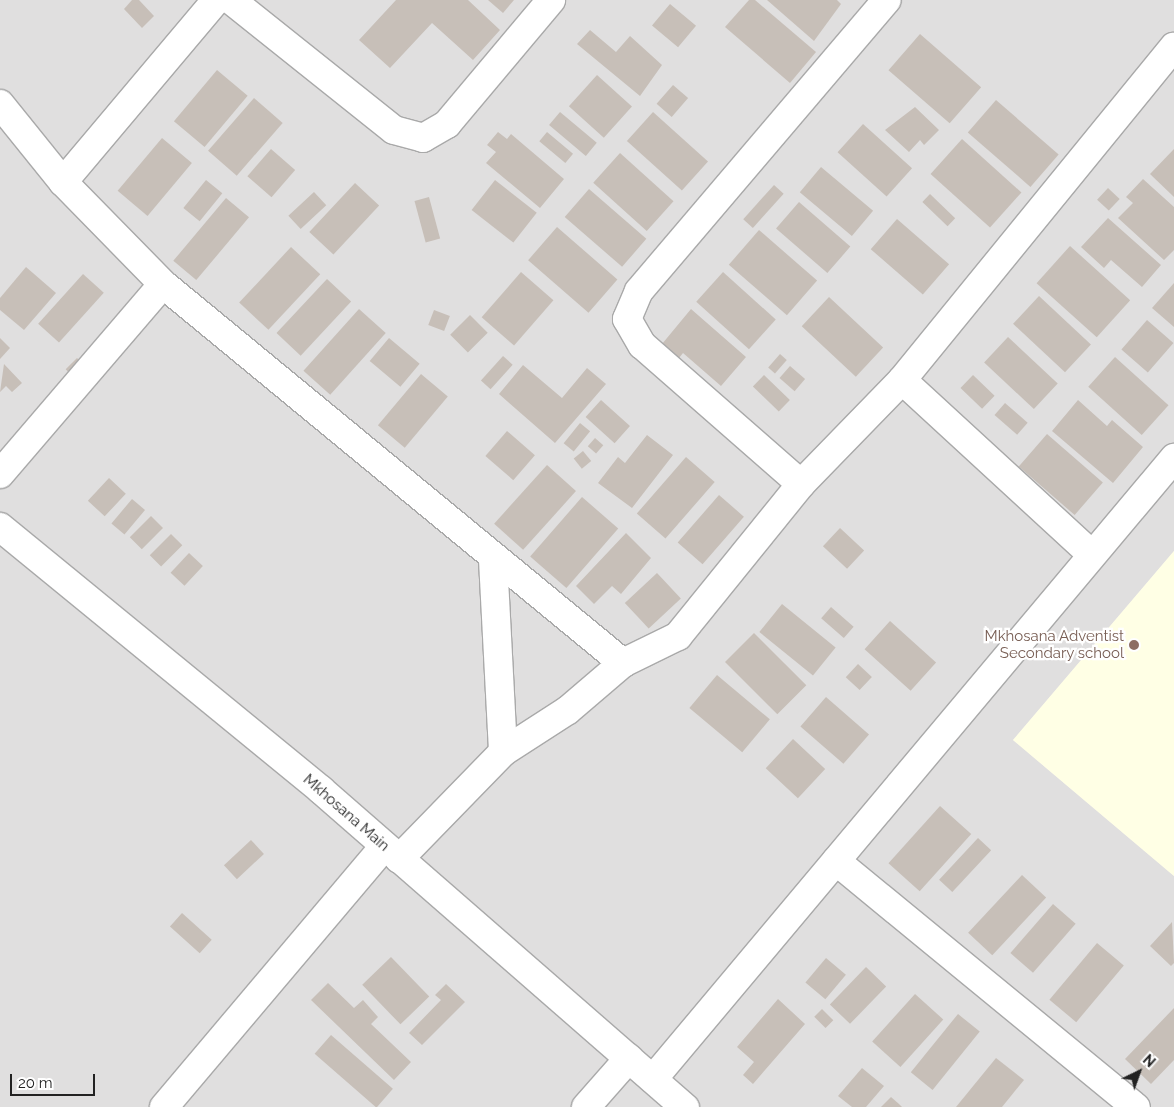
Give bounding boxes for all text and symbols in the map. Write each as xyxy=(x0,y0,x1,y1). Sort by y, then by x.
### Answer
place label: Mkhosana Adventist Secondary school xyxy=(984,627,1124,662)
marker: Mkhosana Adventist Secondary school xyxy=(1128,639,1140,651)
street label: Mkhosana Main xyxy=(299,771,393,855)
north arrow xyxy=(1114,1047,1164,1097)
text: N xyxy=(1140,1051,1158,1070)
scale bar xyxy=(12,1064,98,1096)
text: 20 m xyxy=(18,1074,53,1092)

